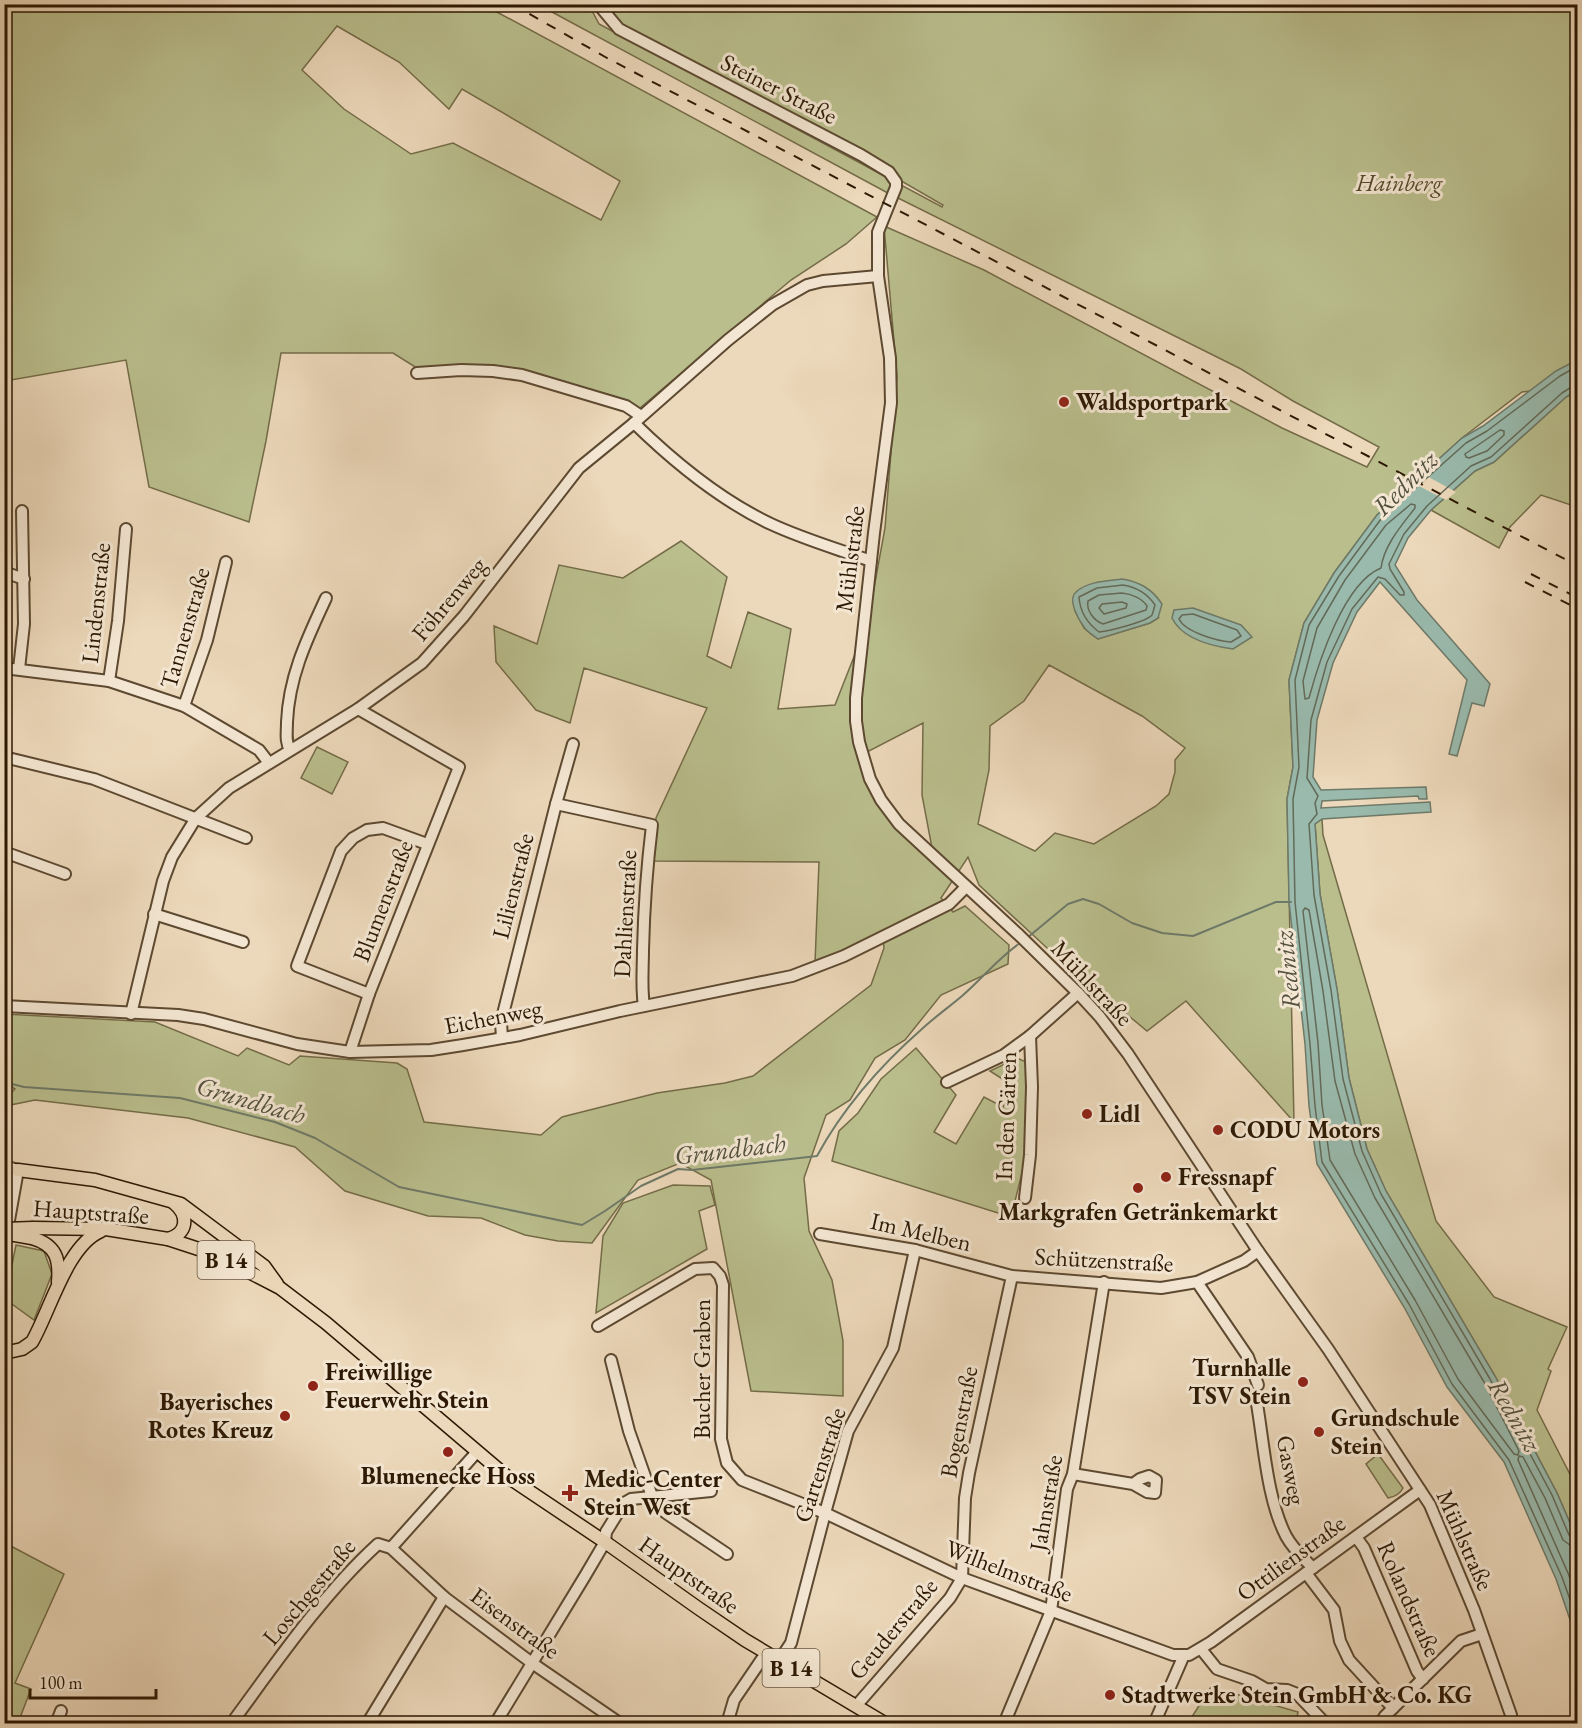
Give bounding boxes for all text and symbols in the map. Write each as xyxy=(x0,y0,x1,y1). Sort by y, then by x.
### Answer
street label: Steiner Straße xyxy=(716,46,843,131)
park label: Hainberg xyxy=(1355,167,1443,198)
place label: Waldsportpark xyxy=(1076,386,1229,417)
marker: Waldsportpark xyxy=(1057,395,1071,409)
water label: Rednitz xyxy=(1365,443,1445,523)
street label: Mühlstraße xyxy=(828,504,871,614)
street label: Lindenstraße xyxy=(74,541,117,665)
street label: Föhrenweg xyxy=(404,550,493,647)
street label: Tannenstraße xyxy=(152,564,217,692)
street label: Lilienstraße xyxy=(484,830,541,942)
street label: Blumenstraße xyxy=(345,836,420,966)
street label: Dahlienstraße xyxy=(606,849,643,979)
water label: Rednitz xyxy=(1266,928,1308,1011)
street label: Mühlstraße xyxy=(1045,933,1140,1032)
street label: Eichenweg xyxy=(442,992,545,1041)
street label: In den Gärten xyxy=(988,1051,1023,1181)
water label: Grundbach xyxy=(192,1068,310,1132)
place label: Lidl xyxy=(1099,1098,1140,1129)
marker: Lidl xyxy=(1080,1107,1094,1121)
place label: CODU Motors xyxy=(1230,1114,1380,1145)
marker: CODU Motors xyxy=(1211,1123,1225,1137)
water label: Grundbach xyxy=(672,1125,788,1173)
place label: Fressnapf xyxy=(1178,1161,1277,1192)
marker: Fressnapf xyxy=(1159,1170,1173,1184)
marker: Markgrafen Getränkemarkt xyxy=(1131,1181,1145,1195)
street label: Hauptstraße xyxy=(32,1192,150,1231)
place label: Markgrafen Getränkemarkt xyxy=(998,1196,1278,1228)
street label: Im Melben xyxy=(868,1205,975,1258)
street label: Schützenstraße xyxy=(1034,1240,1174,1279)
road number: B 14 xyxy=(198,1241,254,1279)
street label: Bucher Graben xyxy=(686,1298,717,1439)
place label: Turnhalle TSV Stein xyxy=(1188,1352,1291,1411)
place label: Freiwillige Feuerwehr Stein xyxy=(325,1356,489,1415)
street label: Bogenstraße xyxy=(933,1364,984,1480)
water label: Rednitz xyxy=(1480,1372,1550,1458)
marker: Turnhalle TSV Stein xyxy=(1296,1375,1310,1389)
marker: Freiwillige Feuerwehr Stein xyxy=(306,1379,320,1393)
place label: Bayerisches Rotes Kreuz xyxy=(148,1386,274,1445)
place label: Grundschule Stein xyxy=(1331,1402,1459,1461)
street label: Gartenstraße xyxy=(786,1403,853,1526)
marker: Bayerisches Rotes Kreuz xyxy=(278,1409,292,1423)
marker: Grundschule Stein xyxy=(1312,1425,1326,1439)
street label: Gasweg xyxy=(1270,1432,1314,1508)
marker: Blumenecke Hoss xyxy=(441,1445,455,1459)
street label: Jahnstraße xyxy=(1021,1452,1069,1555)
place label: Blumenecke Hoss xyxy=(361,1460,535,1491)
place label: Medic-Center Stein West xyxy=(584,1463,723,1522)
marker: Medic-Center Stein West xyxy=(561,1484,579,1502)
street label: Mühlstraße xyxy=(1430,1485,1501,1595)
street label: Ottilienstraße xyxy=(1230,1508,1351,1608)
street label: Hauptstraße xyxy=(633,1529,746,1621)
street label: Loschgestraße xyxy=(255,1532,362,1651)
street label: Wilhelmstraße xyxy=(941,1532,1077,1609)
street label: Rolandstraße xyxy=(1370,1536,1449,1661)
street label: Geuderstraße xyxy=(841,1571,944,1686)
street label: Eisenstraße xyxy=(464,1580,566,1666)
road number: B 14 xyxy=(762,1649,820,1687)
scale bar xyxy=(30,1662,156,1700)
text: 100 m xyxy=(39,1671,83,1694)
place label: Stadtwerke Stein GmbH & Co. KG xyxy=(1122,1679,1472,1710)
marker: Stadtwerke Stein GmbH & Co. KG xyxy=(1103,1688,1117,1702)

